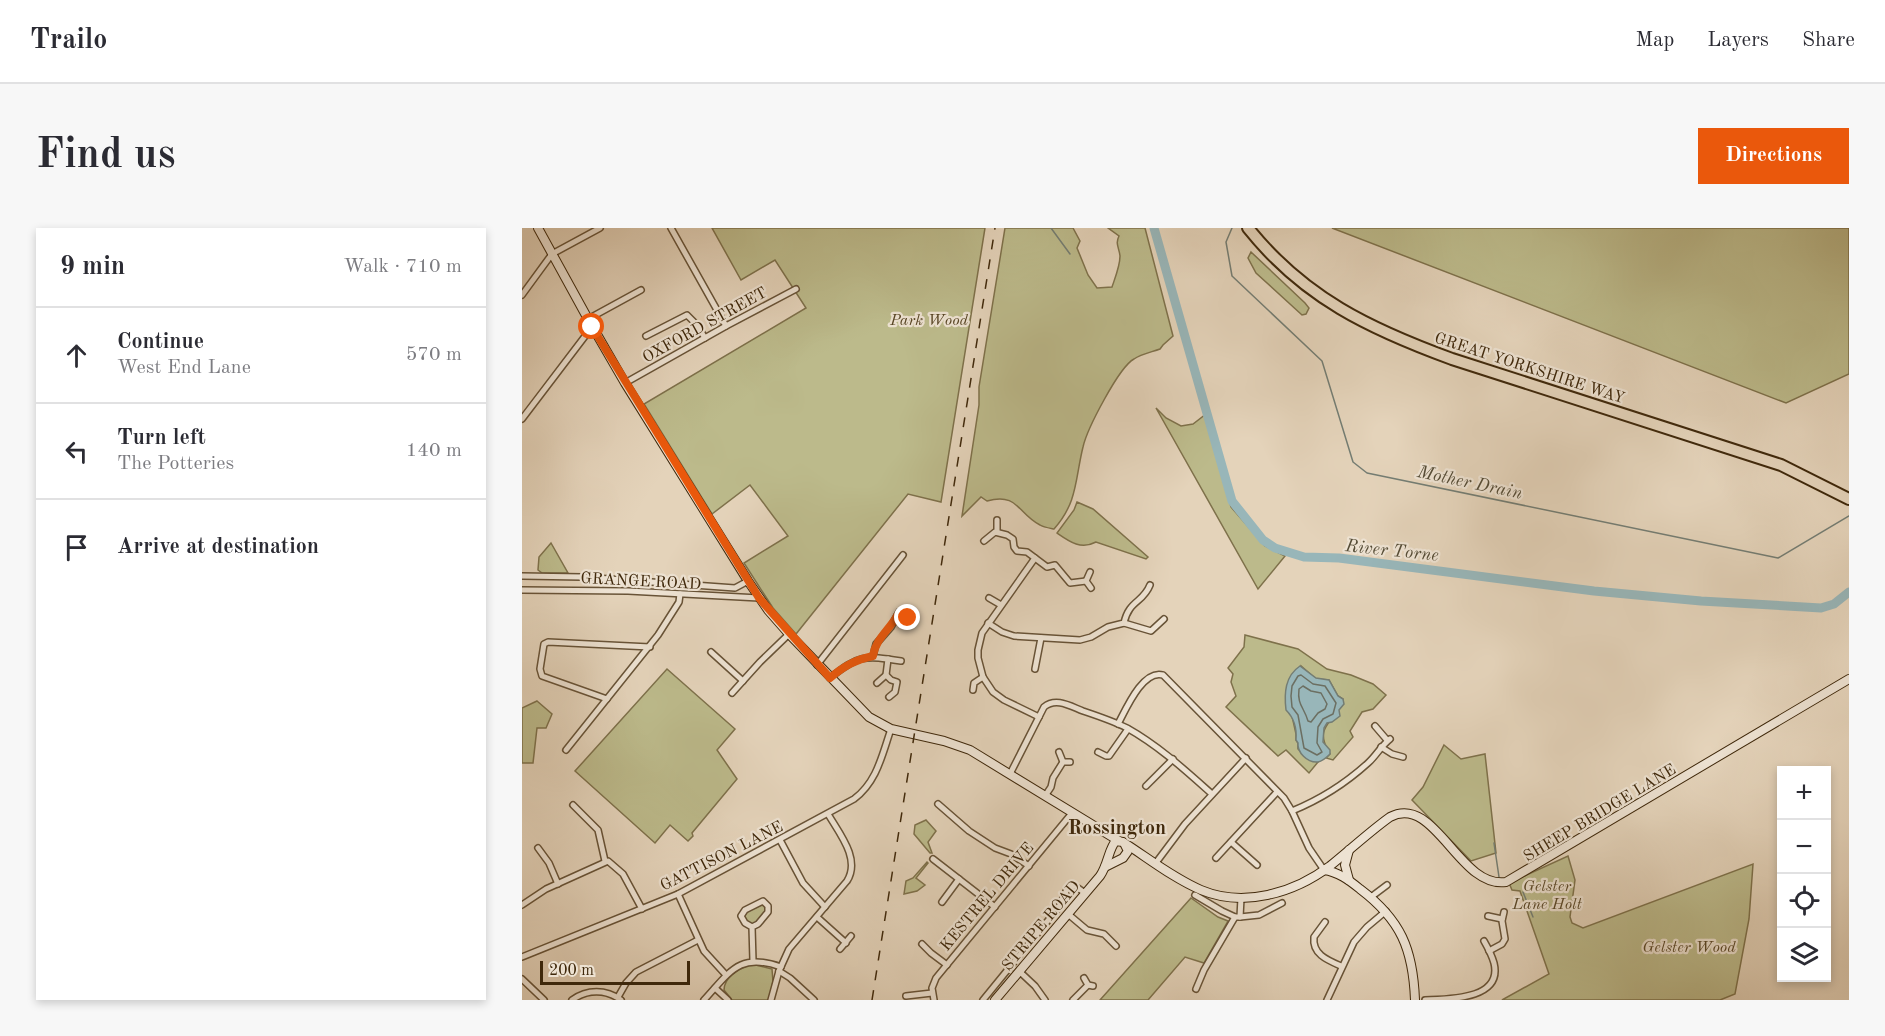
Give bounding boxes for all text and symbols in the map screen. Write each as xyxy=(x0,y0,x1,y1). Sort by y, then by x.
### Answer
text: Trailo xyxy=(30,27,107,55)
text: Map xyxy=(1635,30,1674,51)
text: Layers xyxy=(1707,30,1769,51)
text: Share xyxy=(1802,30,1855,51)
button: Directions xyxy=(1698,128,1849,184)
text: Find us xyxy=(36,135,175,177)
text: 9 min xyxy=(60,254,125,280)
text: Walk · 710 m xyxy=(343,257,462,277)
street label: OXFORD STREET xyxy=(640,285,770,367)
route start xyxy=(578,313,604,339)
park label: Park Wood xyxy=(889,313,969,329)
text: Continue xyxy=(117,331,204,353)
street label: GREAT YORKSHIRE WAY xyxy=(1432,331,1627,407)
icon: ahead xyxy=(60,339,93,372)
text: 570 m xyxy=(406,345,462,365)
text: West End Lane xyxy=(117,358,251,378)
text: Turn left xyxy=(117,427,206,449)
icon: left xyxy=(60,435,93,468)
text: 140 m xyxy=(406,441,462,461)
text: The Potteries xyxy=(117,454,234,474)
water label: Mother Drain xyxy=(1415,463,1524,503)
icon: arrive xyxy=(60,531,93,564)
text: Arrive at destination xyxy=(117,536,319,558)
water label: River Torne xyxy=(1343,537,1439,565)
street label: GRANGE ROAD xyxy=(580,571,702,593)
route end xyxy=(894,604,920,630)
street label: SHEEP BRIDGE LANE xyxy=(1521,762,1679,866)
map controls xyxy=(1777,766,1831,982)
button: + xyxy=(1777,766,1831,820)
street label: GATTISON LANE xyxy=(658,819,786,895)
district label: Rossington xyxy=(1068,819,1166,839)
button: − xyxy=(1777,820,1831,874)
street label: KESTREL DRIVE xyxy=(938,840,1037,954)
button: locate xyxy=(1777,874,1831,928)
street label: STRIPE ROAD xyxy=(999,878,1084,974)
park label: Gelster Lane Holt xyxy=(1511,879,1583,913)
button: layers xyxy=(1777,928,1831,982)
park label: Gelster Wood xyxy=(1642,940,1736,956)
scale bar xyxy=(540,958,690,986)
text: 200 m xyxy=(549,963,594,979)

